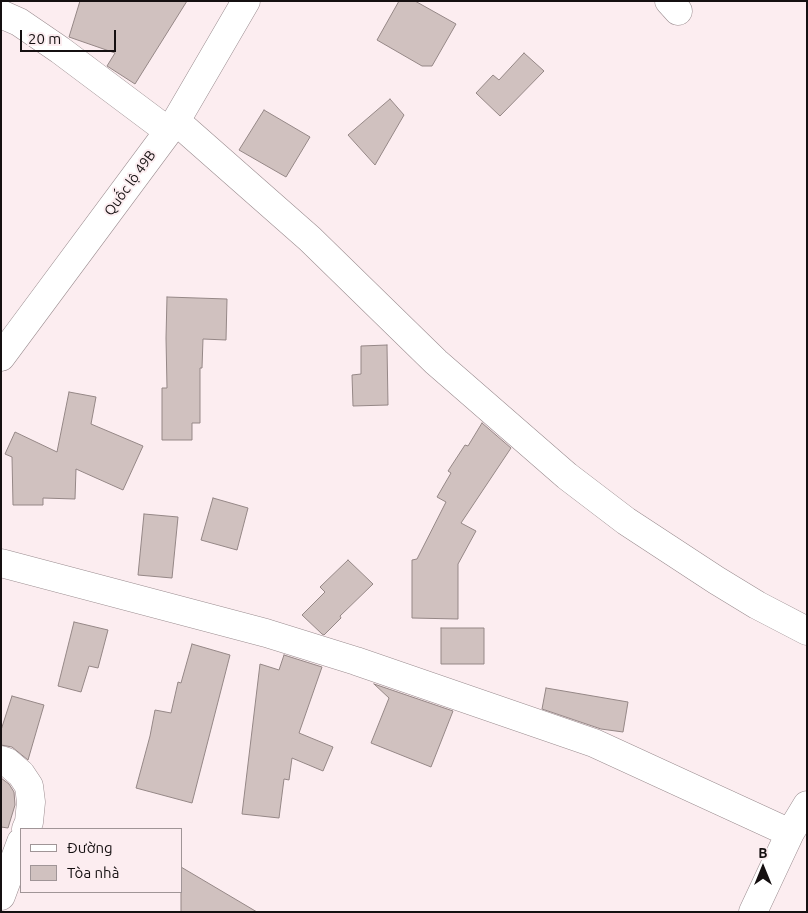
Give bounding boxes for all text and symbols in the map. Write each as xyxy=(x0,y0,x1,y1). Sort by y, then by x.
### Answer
scale bar xyxy=(22,20,119,52)
text: 20 m xyxy=(28,30,61,47)
street label: Quốc lộ 49B xyxy=(101,147,159,219)
legend xyxy=(20,828,182,893)
text: Đường xyxy=(67,839,113,856)
north arrow xyxy=(738,843,788,893)
text: B xyxy=(758,845,768,861)
text: Tòa nhà xyxy=(67,864,119,881)

